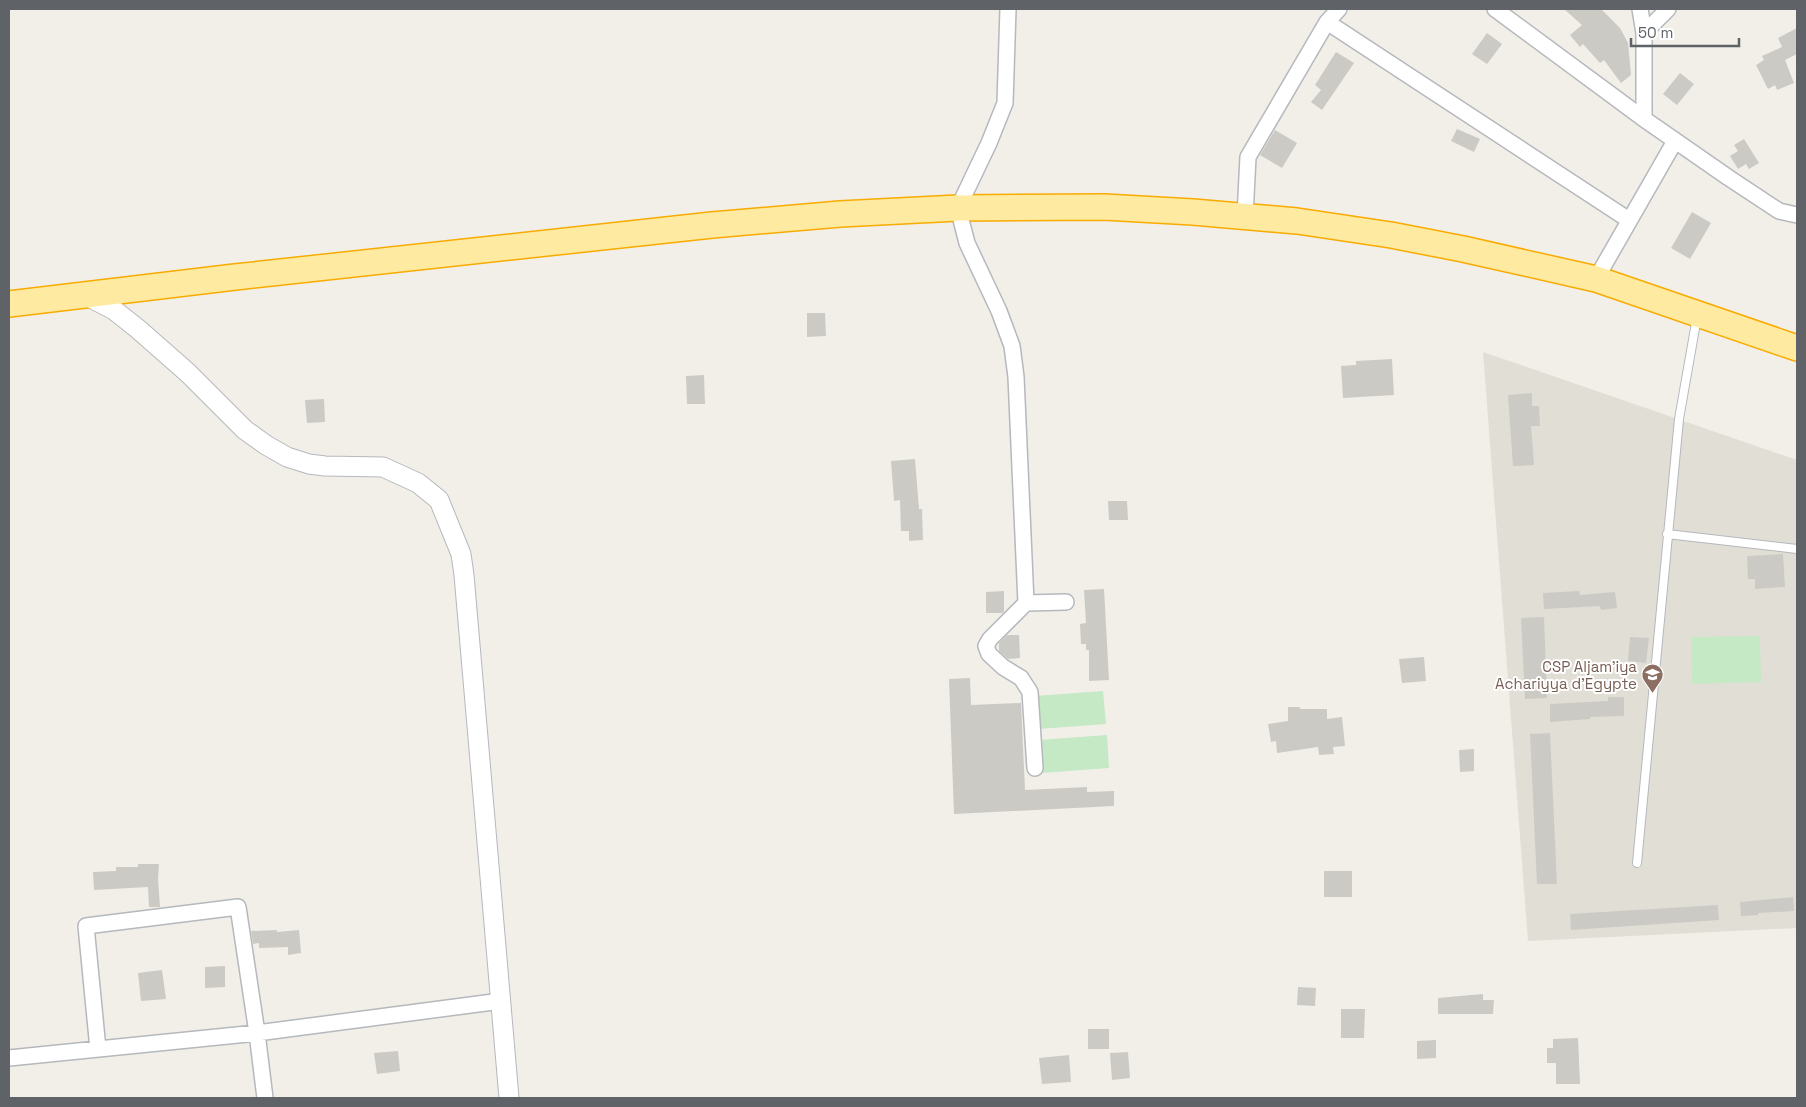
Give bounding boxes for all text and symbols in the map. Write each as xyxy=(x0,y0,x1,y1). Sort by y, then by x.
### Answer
scale bar xyxy=(1631,15,1738,47)
text: 50 m xyxy=(1638,23,1673,42)
place label: CSP Aljam'iya Achariyya d'Egypte xyxy=(1495,657,1637,693)
school or university icon: CSP Aljam'iya Achariyya d'Egypte xyxy=(1641,663,1665,694)

